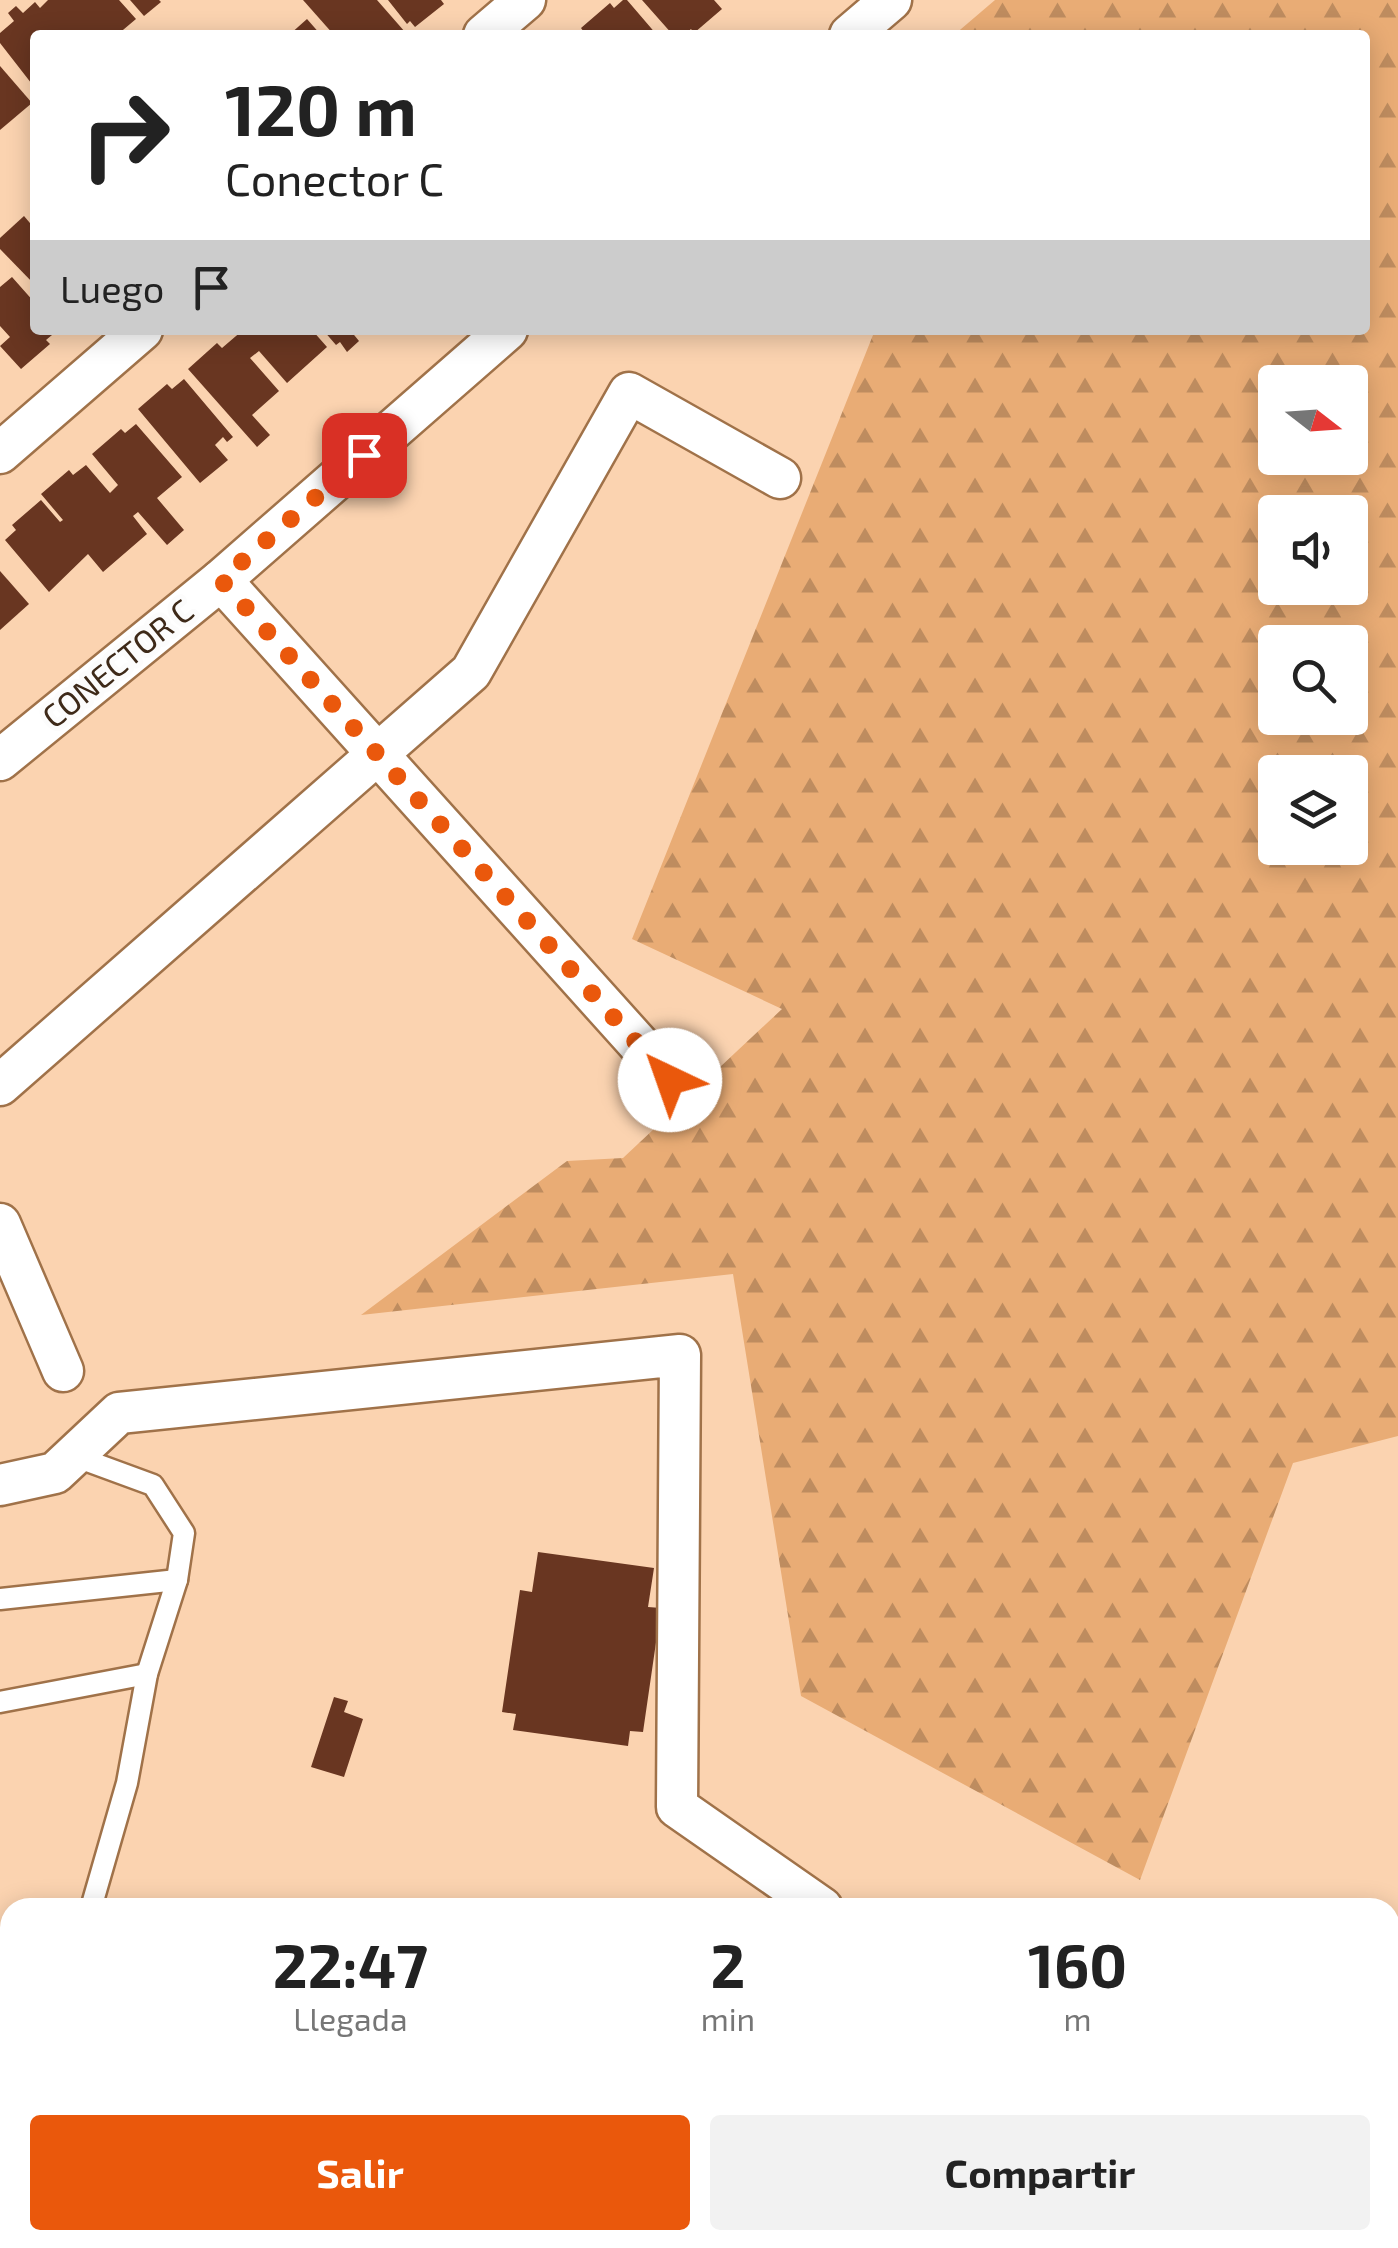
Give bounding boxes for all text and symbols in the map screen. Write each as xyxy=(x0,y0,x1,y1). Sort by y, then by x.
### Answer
text: 120 m xyxy=(225,66,417,150)
icon: right xyxy=(60,70,190,200)
text: Conector C xyxy=(225,151,444,205)
icon: arrive xyxy=(184,260,239,315)
text: Luego xyxy=(60,265,164,311)
north arrow xyxy=(1258,365,1368,475)
map controls xyxy=(1258,365,1368,865)
pin xyxy=(322,413,407,498)
icon: arrive xyxy=(337,428,392,483)
button: sound xyxy=(1258,495,1368,605)
street label: CONECTOR C xyxy=(34,590,200,735)
button: search xyxy=(1258,625,1368,735)
button: layers xyxy=(1258,755,1368,865)
position arrow xyxy=(618,1028,722,1132)
text: 22:47 xyxy=(273,1928,428,2000)
text: 2 xyxy=(710,1928,745,2000)
text: 160 xyxy=(1028,1928,1127,2000)
text: Llegada xyxy=(293,1999,407,2037)
text: min xyxy=(701,1999,755,2037)
text: m xyxy=(1064,1999,1092,2037)
button: Salir xyxy=(30,2115,690,2230)
button: Compartir xyxy=(710,2115,1370,2230)

